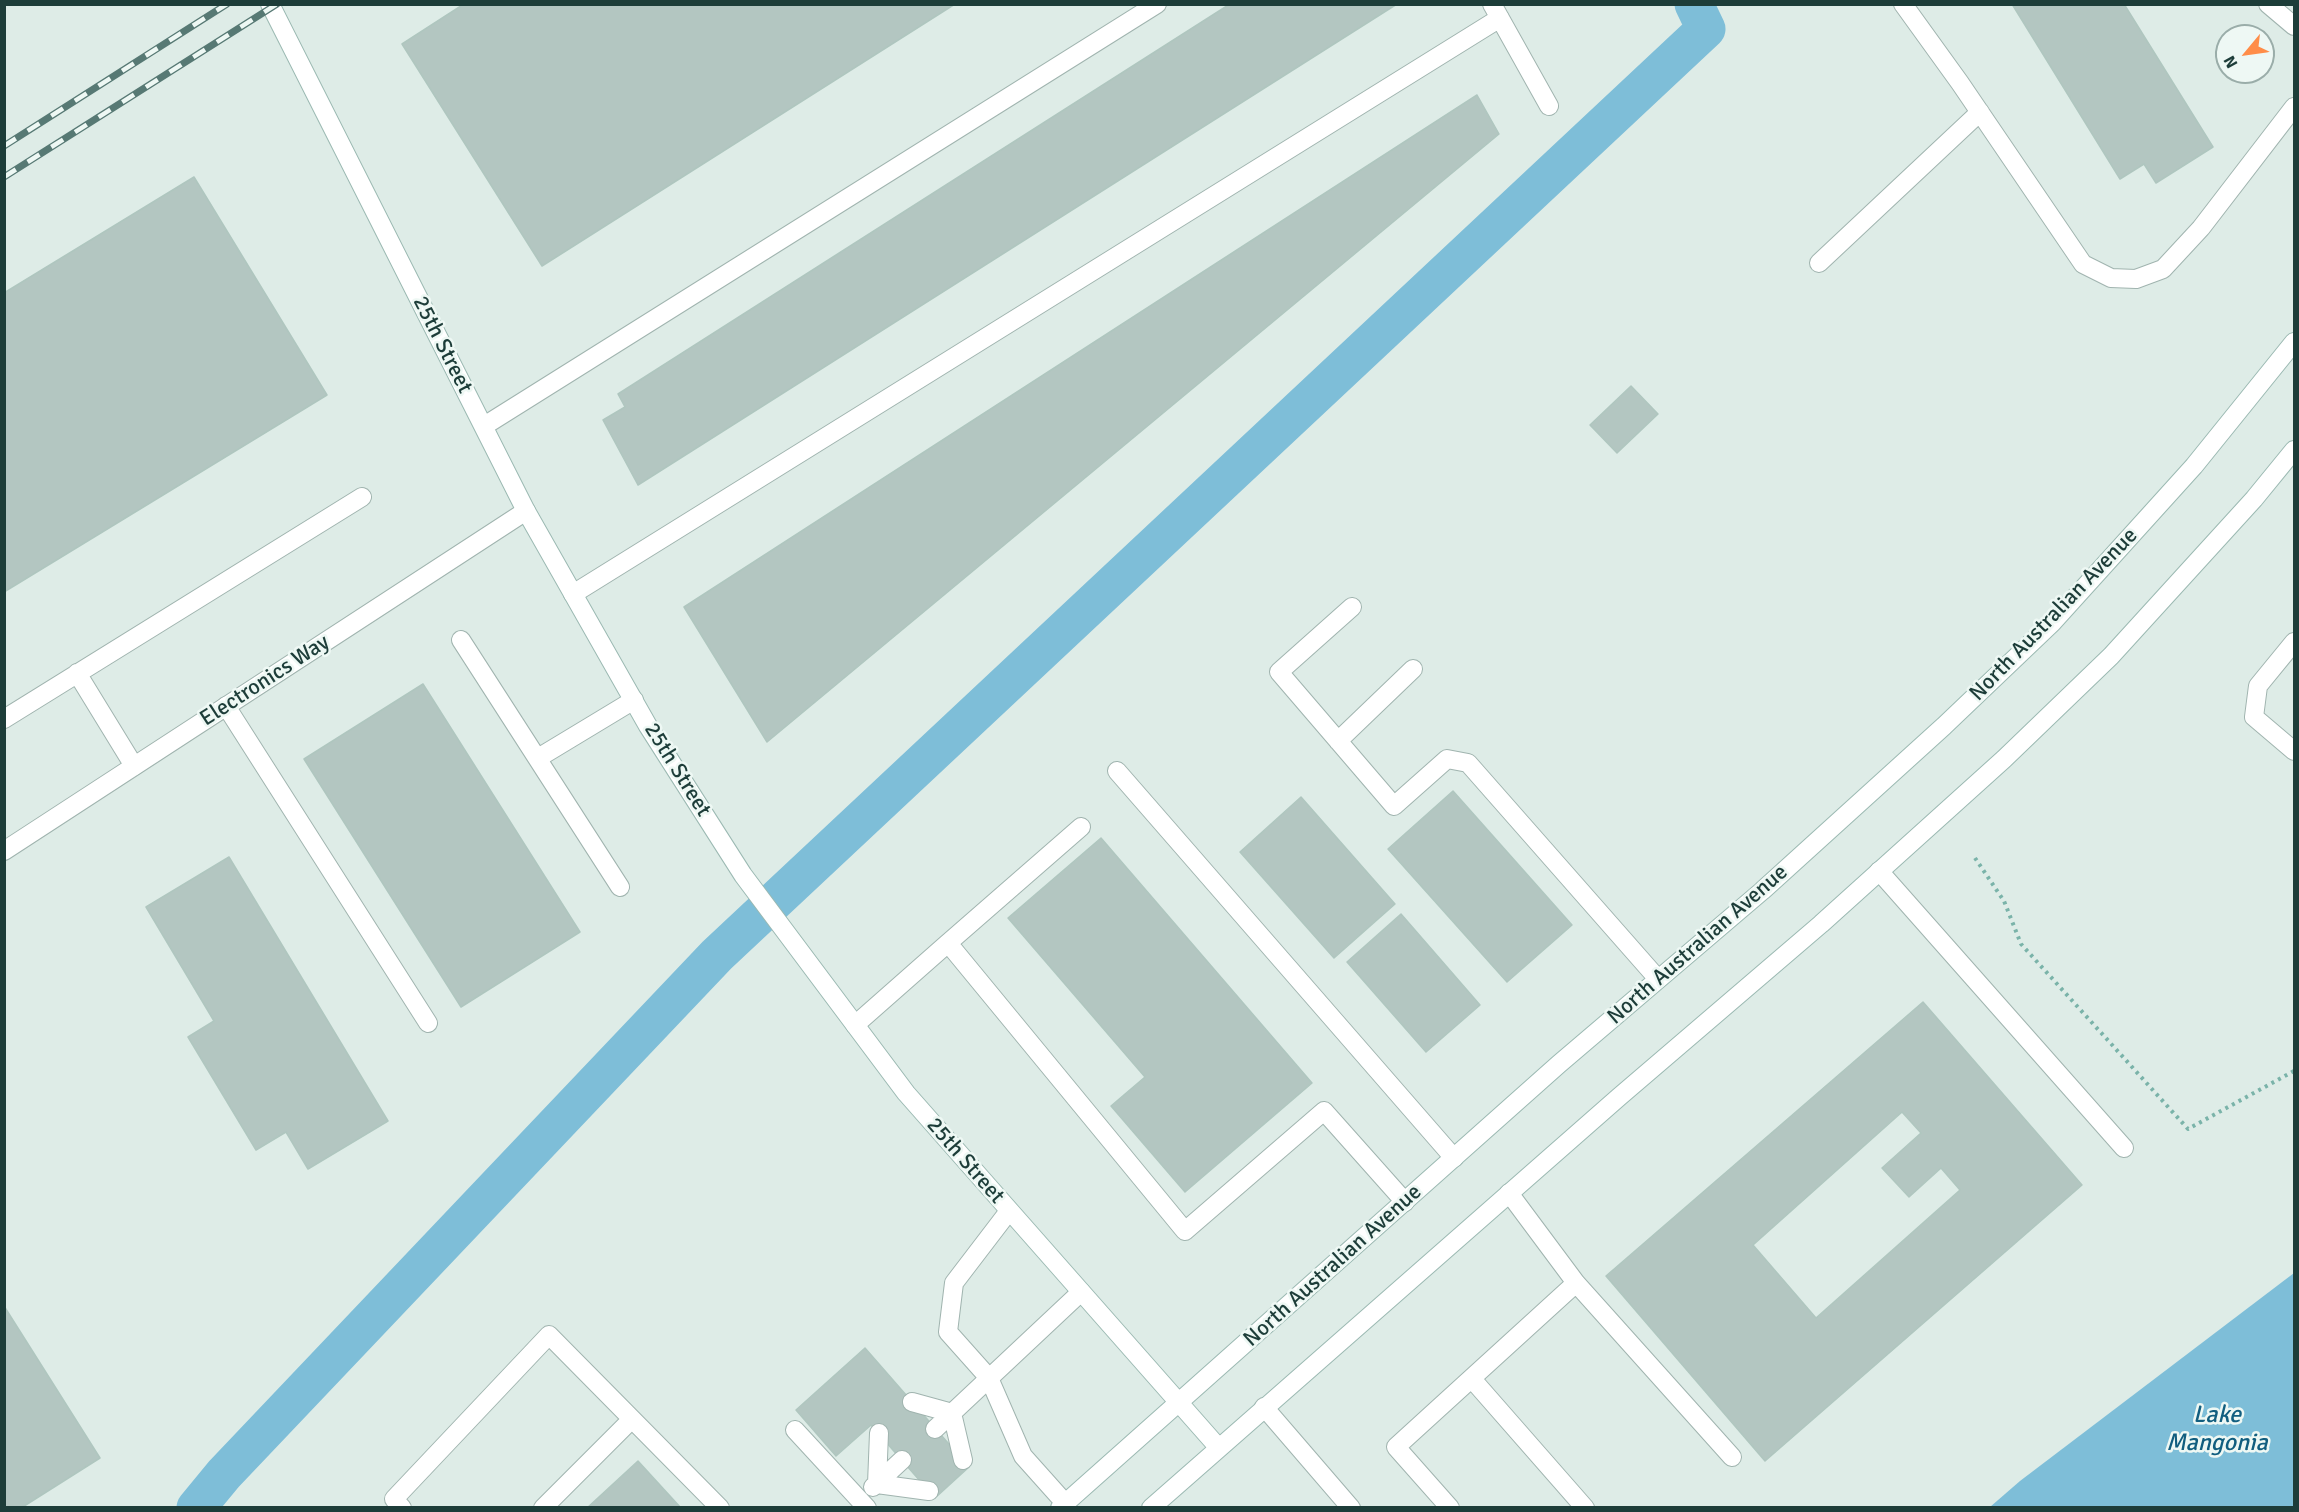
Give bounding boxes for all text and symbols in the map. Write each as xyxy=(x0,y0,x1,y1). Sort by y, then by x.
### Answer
north arrow xyxy=(2215,24,2275,84)
text: N xyxy=(2220,52,2242,71)
street label: 25th Street xyxy=(406,292,478,398)
street label: North Australian Avenue xyxy=(1965,523,2143,707)
street label: Electronics Way xyxy=(195,629,335,733)
street label: 25th Street xyxy=(638,718,716,822)
street label: North Australian Avenue xyxy=(1602,860,1794,1030)
street label: 25th Street xyxy=(920,1112,1010,1210)
street label: North Australian Avenue xyxy=(1239,1179,1427,1353)
water label: Lake Mangonia xyxy=(2166,1402,2268,1458)

